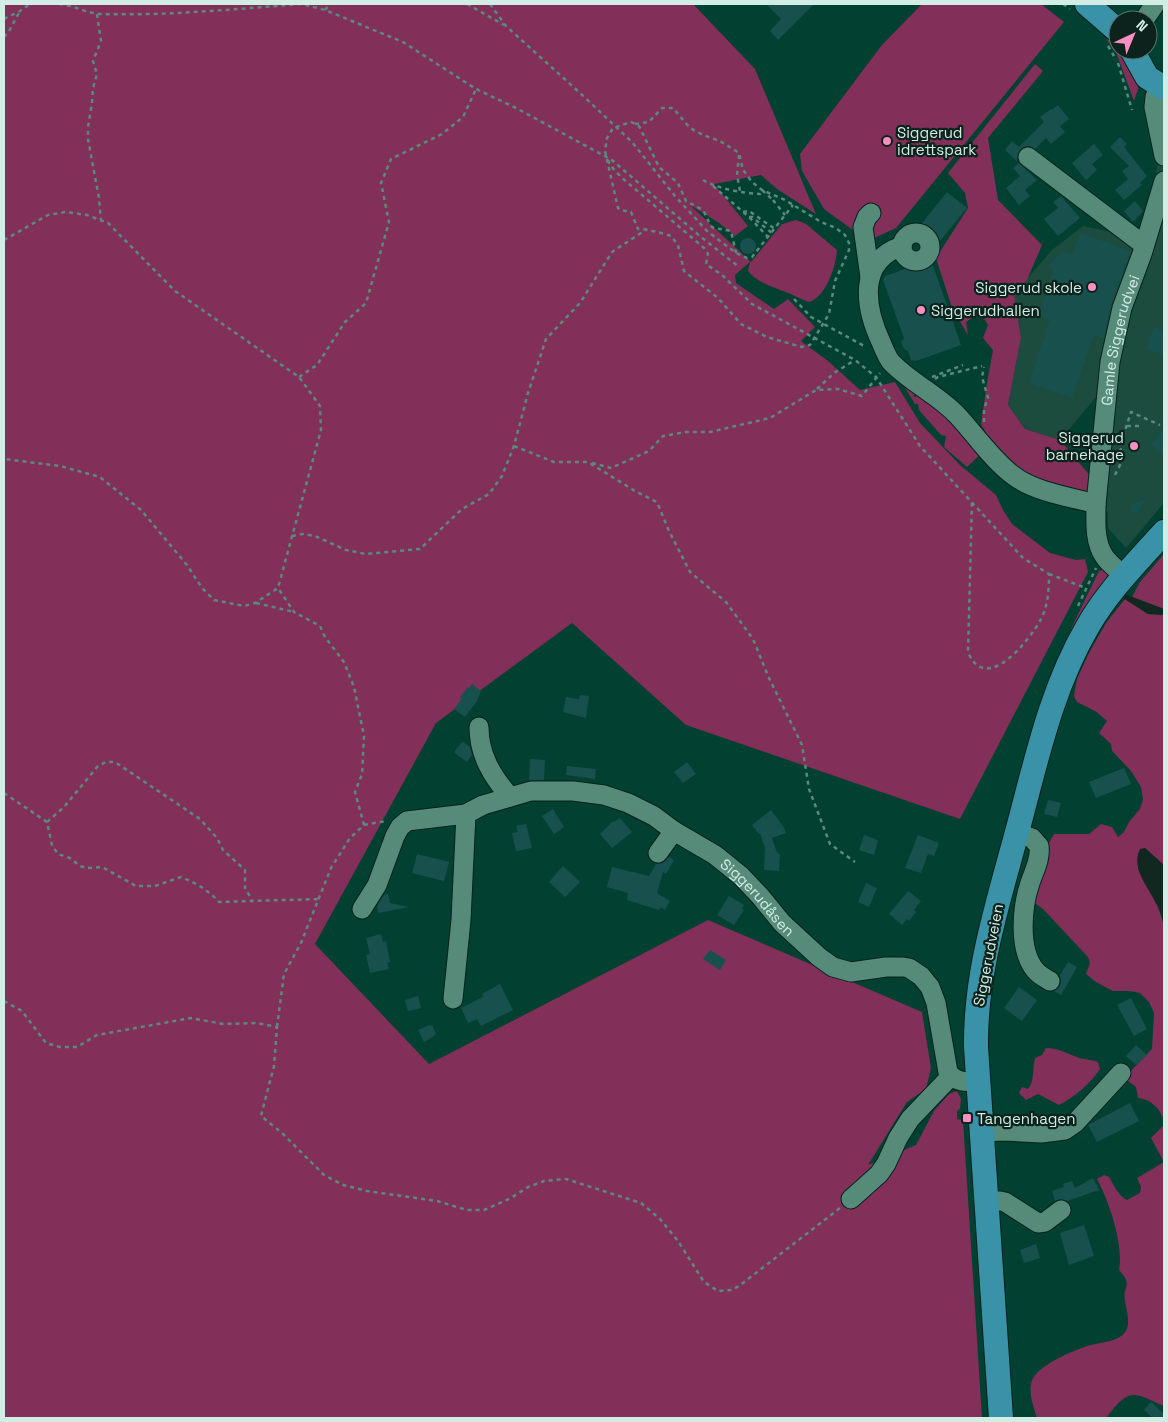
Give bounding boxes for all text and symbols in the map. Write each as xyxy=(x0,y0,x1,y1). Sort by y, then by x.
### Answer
north arrow xyxy=(1108,10,1158,60)
text: N xyxy=(1132,16,1152,35)
place label: Siggerud idrettspark xyxy=(897,123,976,159)
marker: Siggerud idrettspark xyxy=(881,135,893,147)
street label: Gamle Siggerudvei xyxy=(1096,272,1143,406)
place label: Siggerud skole xyxy=(975,278,1082,297)
marker: Siggerud skole xyxy=(1086,281,1098,293)
place label: Siggerudhallen xyxy=(931,301,1040,320)
marker: Siggerudhallen xyxy=(915,304,927,316)
place label: Siggerud barnehage xyxy=(1046,428,1124,464)
marker: Siggerud barnehage xyxy=(1128,440,1140,452)
street label: Siggerudåsen xyxy=(717,854,799,940)
street label: Siggerudveien xyxy=(969,902,1007,1008)
place label: Tangenhagen xyxy=(977,1109,1075,1128)
marker: Tangenhagen xyxy=(961,1112,973,1124)

